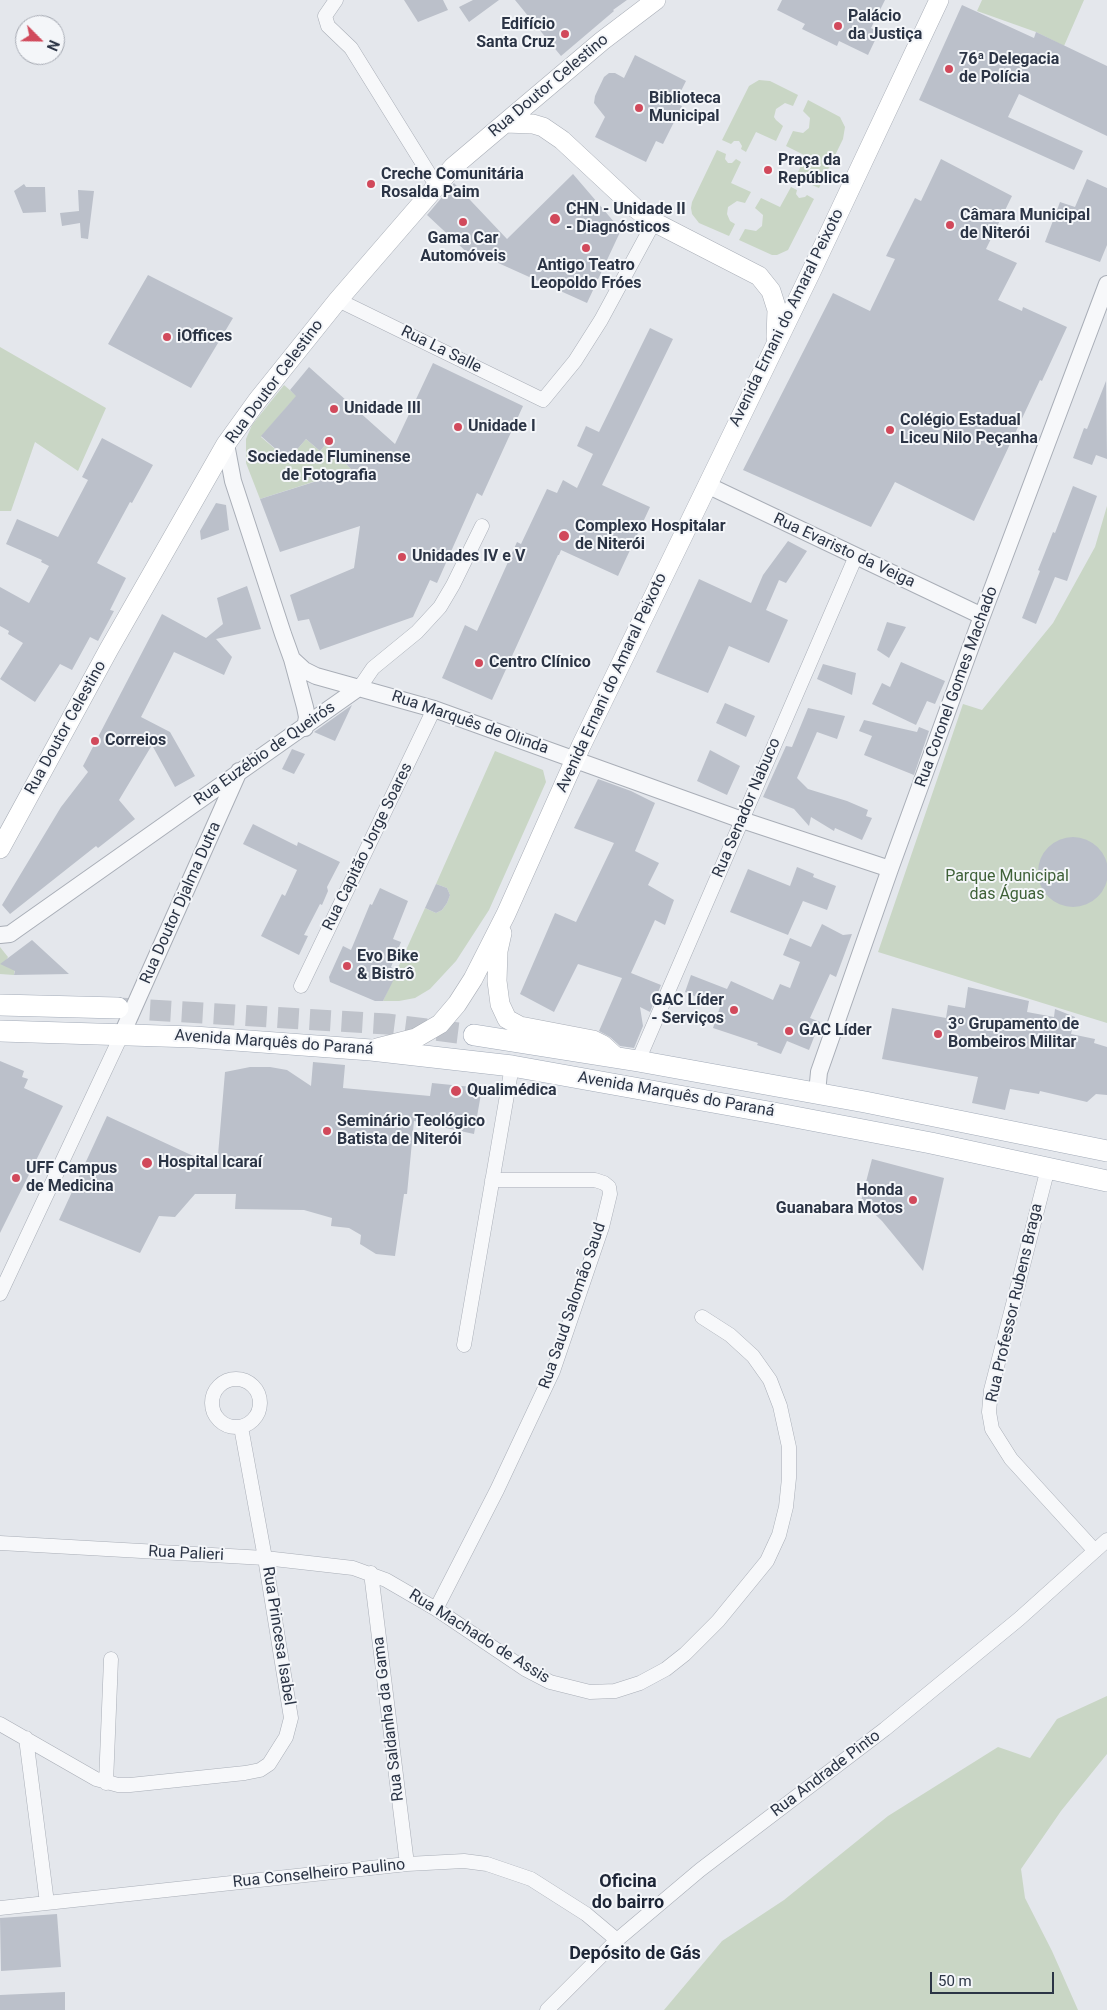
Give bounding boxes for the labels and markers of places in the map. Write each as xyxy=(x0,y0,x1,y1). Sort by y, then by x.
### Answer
place label: Palácio da Justiça xyxy=(848,7,922,45)
place label: Edifício Santa Cruz xyxy=(476,15,555,53)
marker: Palácio da Justiça xyxy=(832,20,844,32)
marker: Edifício Santa Cruz xyxy=(559,28,571,40)
place label: 76ª Delegacia de Polícia xyxy=(959,50,1059,88)
marker: 76ª Delegacia de Polícia xyxy=(943,63,955,75)
place label: Biblioteca Municipal xyxy=(649,89,721,127)
marker: Biblioteca Municipal xyxy=(633,102,645,114)
place label: Praça da República xyxy=(778,151,849,189)
marker: Praça da República xyxy=(762,164,774,176)
place label: Creche Comunitária Rosalda Paim xyxy=(381,165,524,203)
marker: Creche Comunitária Rosalda Paim xyxy=(365,178,377,190)
place label: CHN - Unidade II - Diagnósticos xyxy=(566,200,686,238)
place label: Câmara Municipal de Niterói xyxy=(960,206,1090,244)
marker: CHN - Unidade II - Diagnósticos xyxy=(548,212,562,226)
marker: Gama Car Automóveis xyxy=(457,216,469,228)
marker: Câmara Municipal de Niterói xyxy=(944,219,956,231)
place label: Gama Car Automóveis xyxy=(420,229,506,267)
marker: Antigo Teatro Leopoldo Fróes xyxy=(580,242,592,254)
place label: Antigo Teatro Leopoldo Fróes xyxy=(531,256,641,294)
place label: iOffices xyxy=(177,327,232,347)
marker: iOffices xyxy=(161,331,173,343)
place label: Unidade III xyxy=(344,399,421,419)
marker: Unidade III xyxy=(328,403,340,415)
place label: Colégio Estadual Liceu Nilo Peçanha xyxy=(900,411,1038,449)
place label: Unidade I xyxy=(468,417,536,437)
marker: Unidade I xyxy=(452,421,464,433)
marker: Colégio Estadual Liceu Nilo Peçanha xyxy=(884,424,896,436)
marker: Sociedade Fluminense de Fotografia xyxy=(323,435,335,447)
place label: Sociedade Fluminense de Fotografia xyxy=(248,448,410,486)
place label: Complexo Hospitalar de Niterói xyxy=(575,517,726,555)
marker: Complexo Hospitalar de Niterói xyxy=(557,529,571,543)
place label: Unidades IV e V xyxy=(412,547,525,567)
marker: Unidades IV e V xyxy=(396,551,408,563)
place label: Centro Clínico xyxy=(489,653,591,673)
marker: Centro Clínico xyxy=(473,657,485,669)
place label: Correios xyxy=(105,731,166,751)
marker: Correios xyxy=(89,735,101,747)
place label: Evo Bike & Bistrô xyxy=(357,947,418,985)
marker: Evo Bike & Bistrô xyxy=(341,960,353,972)
place label: GAC Líder - Serviços xyxy=(651,991,724,1029)
marker: GAC Líder - Serviços xyxy=(728,1004,740,1016)
place label: 3º Grupamento de Bombeiros Militar xyxy=(948,1015,1079,1053)
place label: GAC Líder xyxy=(799,1021,871,1041)
marker: GAC Líder xyxy=(783,1025,795,1037)
marker: 3º Grupamento de Bombeiros Militar xyxy=(932,1028,944,1040)
place label: Qualimédica xyxy=(467,1081,557,1101)
marker: Qualimédica xyxy=(449,1084,463,1098)
place label: Seminário Teológico Batista de Niterói xyxy=(337,1112,485,1150)
marker: Seminário Teológico Batista de Niterói xyxy=(321,1125,333,1137)
place label: Hospital Icaraí xyxy=(158,1153,262,1173)
marker: Hospital Icaraí xyxy=(140,1156,154,1170)
place label: UFF Campus de Medicina xyxy=(26,1159,117,1197)
marker: UFF Campus de Medicina xyxy=(10,1172,22,1184)
place label: Honda Guanabara Motos xyxy=(776,1181,903,1219)
marker: Honda Guanabara Motos xyxy=(907,1194,919,1206)

